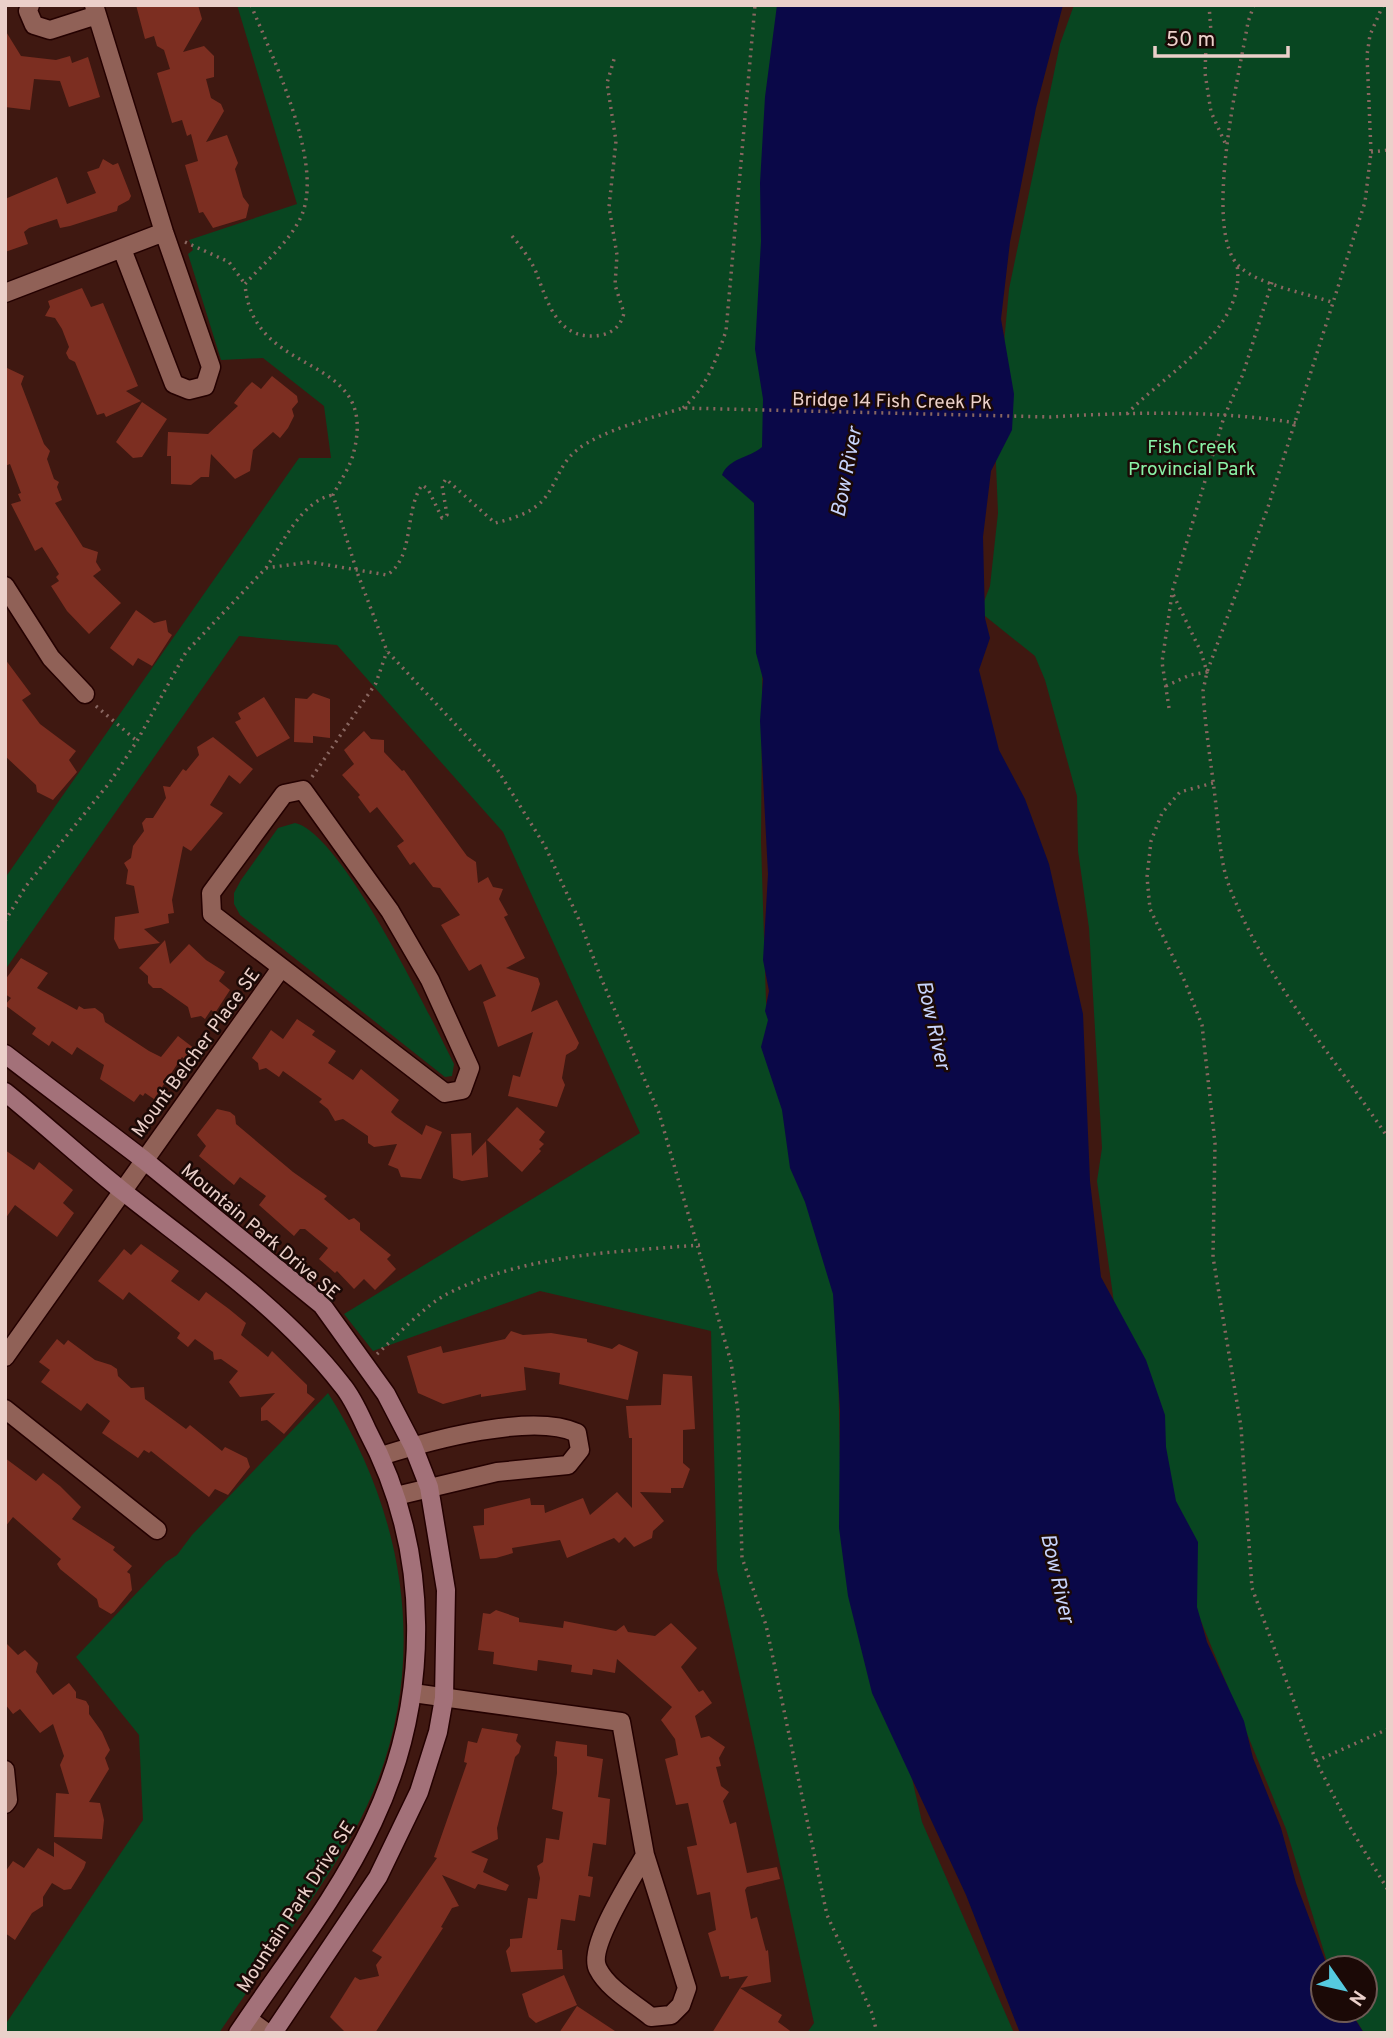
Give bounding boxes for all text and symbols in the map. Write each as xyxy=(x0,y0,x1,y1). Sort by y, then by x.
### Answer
scale bar xyxy=(1155,14,1288,58)
text: 50 m xyxy=(1166,27,1215,54)
street label: Bridge 14 Fish Creek Pk xyxy=(792,388,992,416)
water label: Bow River xyxy=(826,423,870,520)
park label: Fish Creek Provincial Park xyxy=(1128,436,1256,482)
street label: Mount Belcher Place SE xyxy=(127,964,266,1143)
water label: Bow River xyxy=(909,978,956,1075)
street label: Mountain Park Drive SE xyxy=(175,1159,344,1306)
water label: Bow River xyxy=(1033,1531,1080,1628)
street label: Mountain Park Drive SE xyxy=(232,1817,361,1998)
north arrow xyxy=(1309,1954,1379,2024)
text: N xyxy=(1343,1985,1370,2010)

